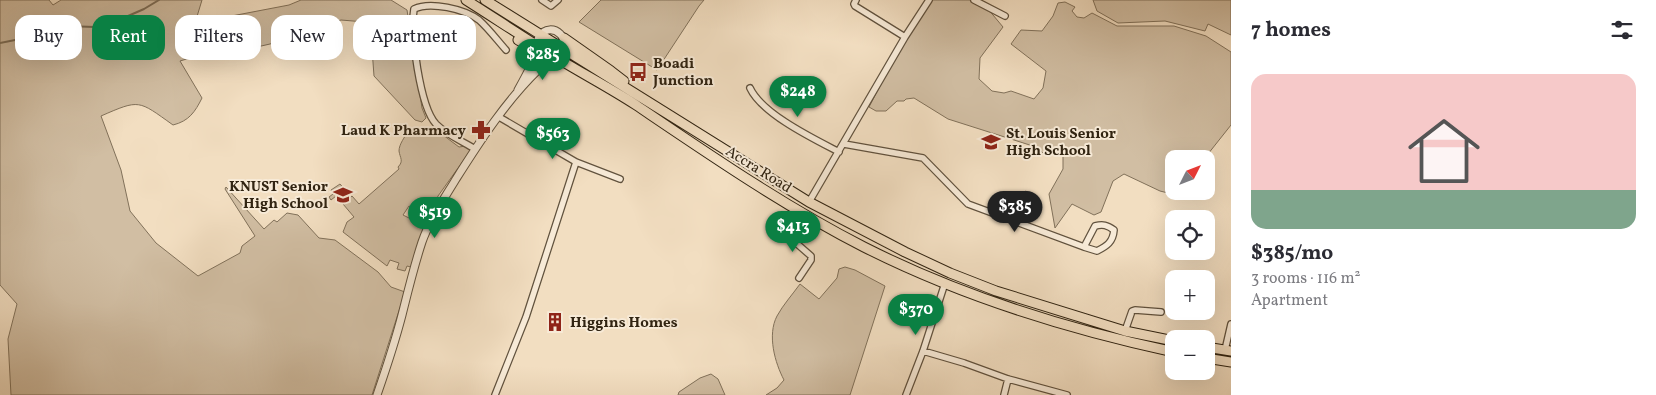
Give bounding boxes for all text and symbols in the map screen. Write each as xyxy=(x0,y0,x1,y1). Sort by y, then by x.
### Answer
chip: Buy xyxy=(15,15,82,60)
chip: Rent xyxy=(92,15,165,60)
chip: Filters xyxy=(175,15,261,60)
chip: New xyxy=(271,15,343,60)
chip: Apartment xyxy=(353,15,476,60)
text: 7 homes xyxy=(1251,16,1331,45)
icon: filters xyxy=(1608,16,1636,44)
pin: $285 xyxy=(513,38,573,81)
text: $285 xyxy=(526,44,560,66)
place label: Boadi Junction xyxy=(652,54,713,92)
bus stop icon: Boadi Junction xyxy=(627,61,649,83)
pin: $248 xyxy=(768,76,828,118)
text: $248 xyxy=(780,81,816,103)
icon: home xyxy=(1399,106,1489,196)
pin: $563 xyxy=(523,118,583,160)
pharmacy icon: Laud K Pharmacy xyxy=(470,119,492,141)
place label: Laud K Pharmacy xyxy=(341,121,467,142)
text: $563 xyxy=(536,123,570,145)
place label: St. Louis Senior High School xyxy=(1006,124,1116,162)
school or university icon: St. Louis Senior High School xyxy=(980,131,1002,153)
street label: Accra Road xyxy=(721,142,795,199)
north arrow xyxy=(1165,150,1215,200)
map controls xyxy=(1165,150,1215,380)
place label: KNUST Senior High School xyxy=(229,177,328,215)
school or university icon: KNUST Senior High School xyxy=(332,184,354,206)
pin: $385 xyxy=(985,190,1045,233)
pin: $519 xyxy=(405,196,465,239)
text: $385 xyxy=(998,196,1032,218)
text: $519 xyxy=(419,202,451,224)
pin: $413 xyxy=(763,210,823,253)
button: locate xyxy=(1165,210,1215,260)
text: $413 xyxy=(776,216,810,238)
text: $385/mo xyxy=(1251,239,1333,268)
text: 3 rooms · 116 m² xyxy=(1251,268,1360,290)
button: + xyxy=(1165,270,1215,320)
text: Apartment xyxy=(1251,290,1328,312)
pin: $370 xyxy=(886,294,946,336)
text: $370 xyxy=(899,299,933,321)
building icon: Higgins Homes xyxy=(544,311,566,333)
place label: Higgins Homes xyxy=(570,313,678,334)
button: − xyxy=(1165,330,1215,380)

